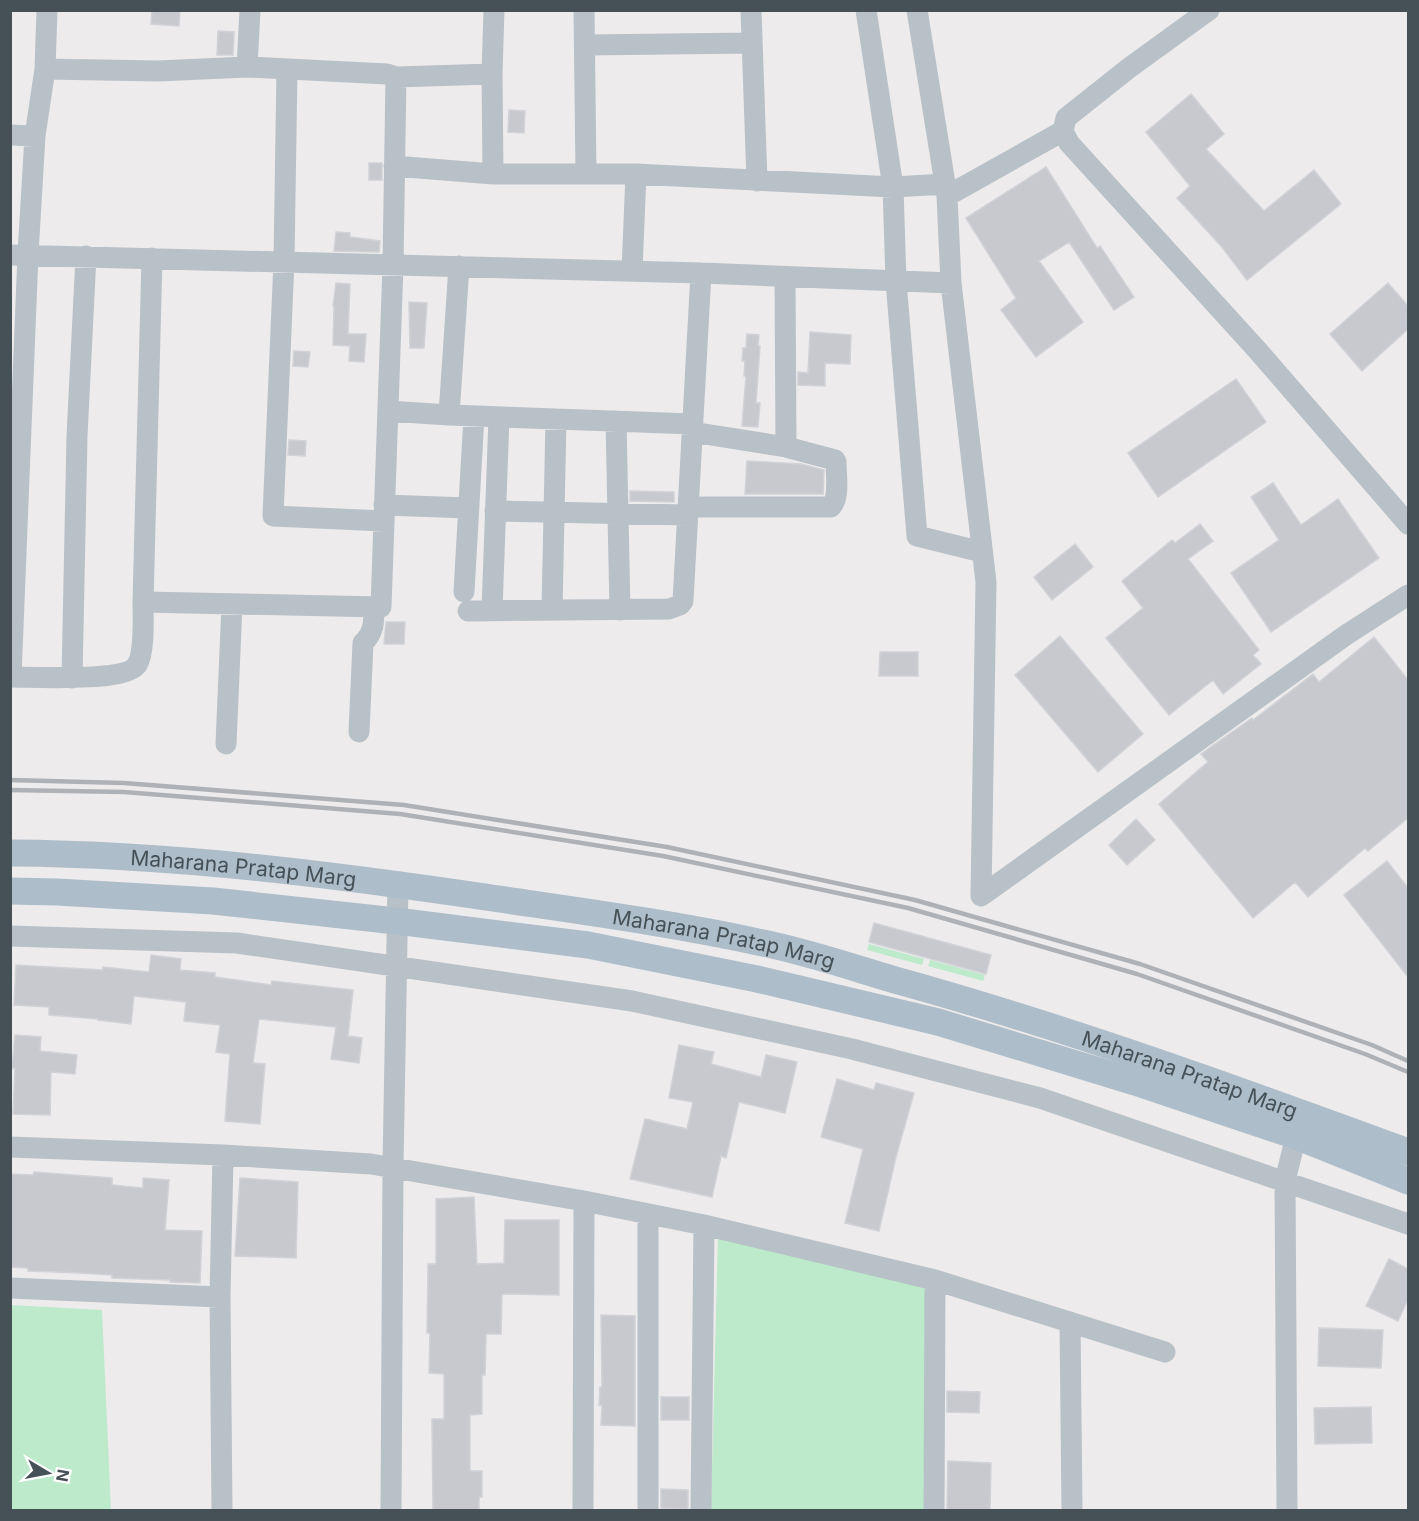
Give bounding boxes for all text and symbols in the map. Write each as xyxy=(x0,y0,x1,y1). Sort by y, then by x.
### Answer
street label: Maharana Pratap Marg xyxy=(130,845,358,891)
street label: Maharana Pratap Marg xyxy=(611,903,838,974)
street label: Maharana Pratap Marg xyxy=(1079,1025,1301,1123)
north arrow xyxy=(18,1443,78,1503)
text: N xyxy=(52,1468,74,1483)

